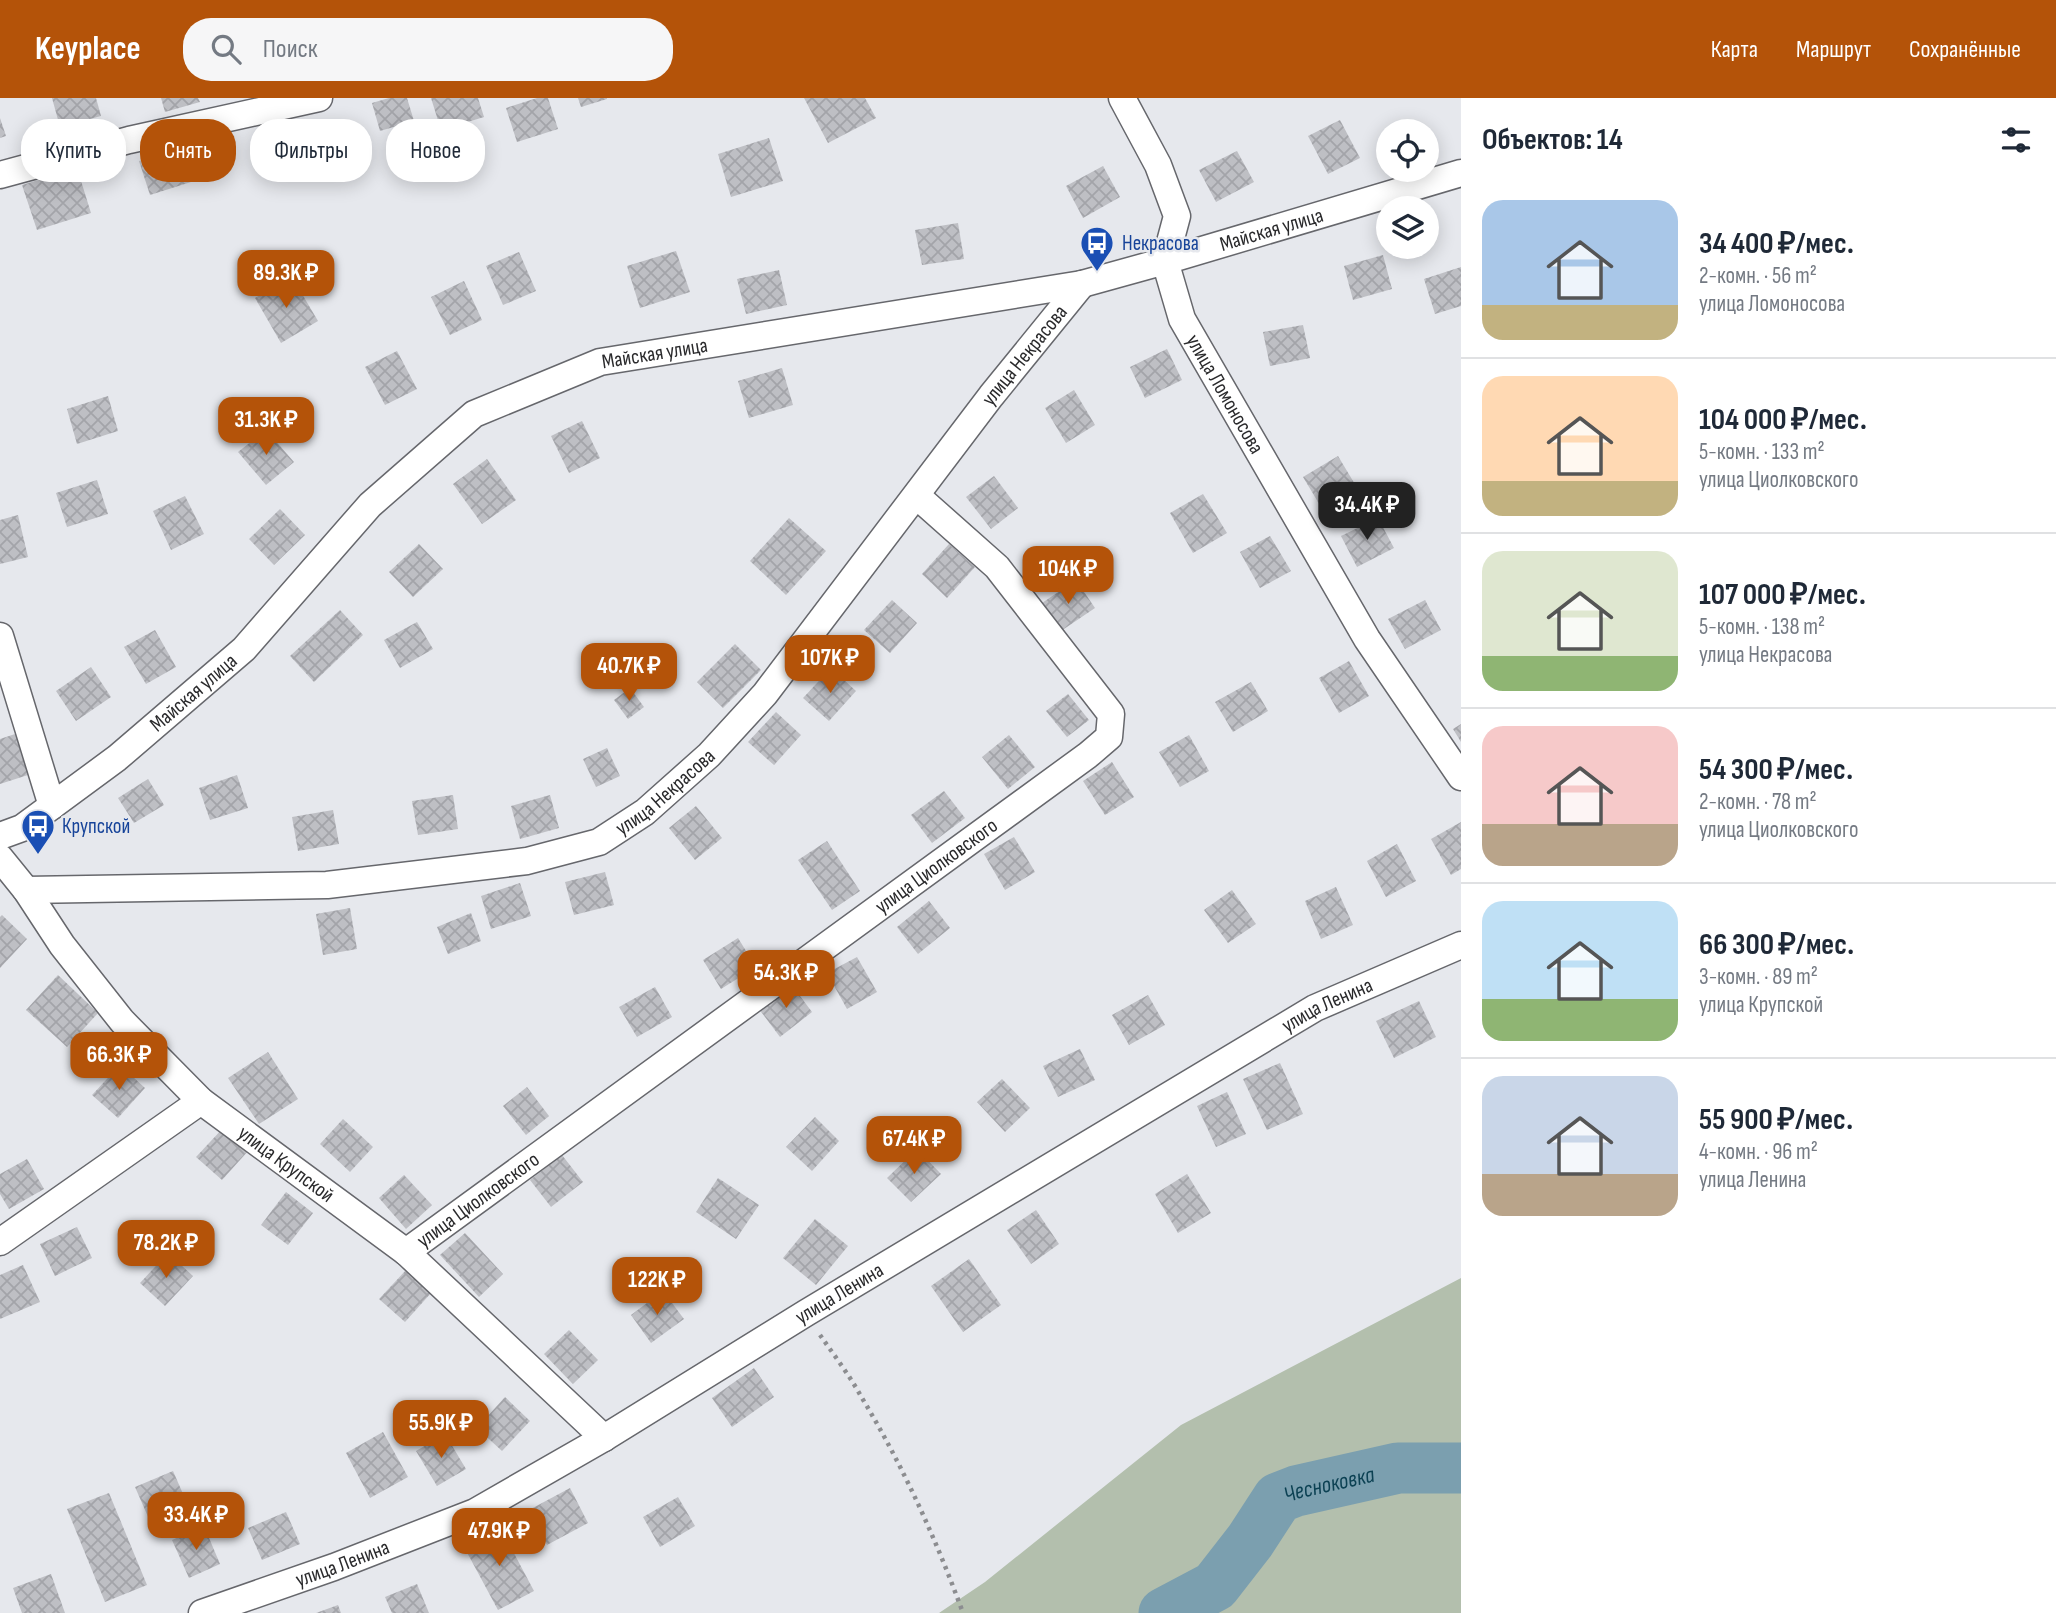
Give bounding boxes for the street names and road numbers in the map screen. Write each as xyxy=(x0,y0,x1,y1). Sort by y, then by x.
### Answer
street label: Майская улица xyxy=(1217,203,1326,257)
street label: улица Некрасова xyxy=(976,300,1073,411)
street label: улица Ломоносова xyxy=(1181,330,1269,458)
street label: Майская улица xyxy=(600,333,709,375)
street label: Майская улица xyxy=(145,649,242,737)
street label: улица Некрасова xyxy=(611,744,720,841)
street label: улица Циолковского xyxy=(870,813,1003,919)
street label: улица Ленина xyxy=(1277,973,1376,1038)
street label: улица Крупской xyxy=(233,1120,339,1208)
street label: улица Циолковского xyxy=(412,1147,544,1253)
street label: улица Ленина xyxy=(791,1258,888,1330)
street label: улица Ленина xyxy=(292,1535,393,1592)

